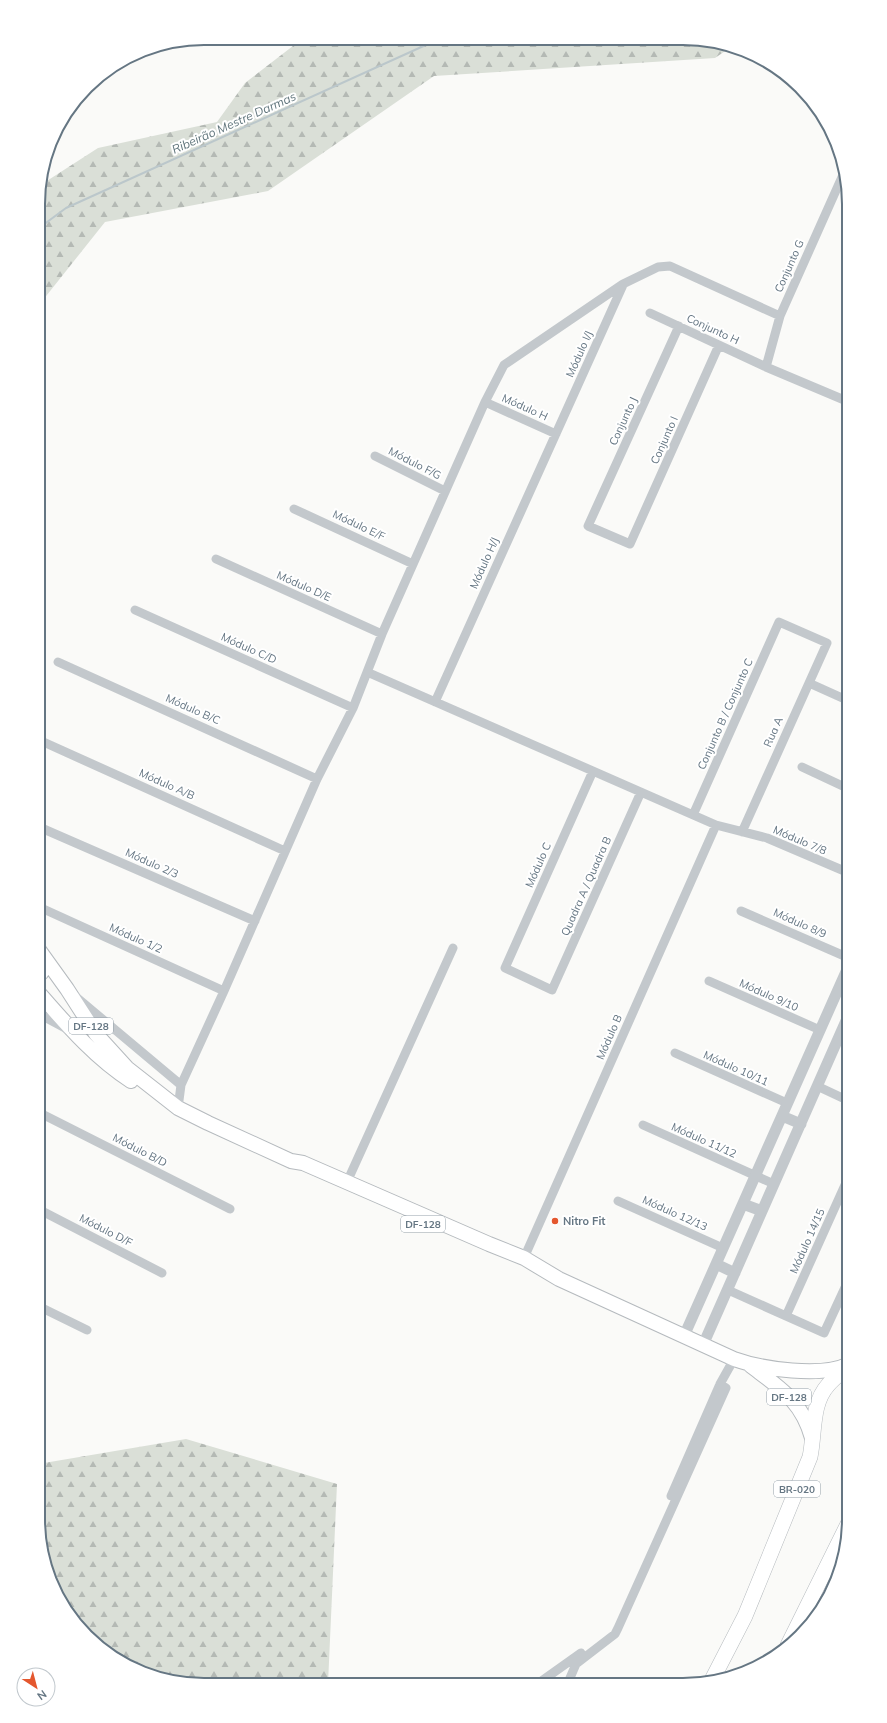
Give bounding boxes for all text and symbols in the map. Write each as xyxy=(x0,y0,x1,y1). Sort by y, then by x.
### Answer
water label: Ribeirão Mestre Darmas xyxy=(169,88,298,157)
street label: Conjunto G xyxy=(771,237,807,295)
street label: Conjunto H xyxy=(684,311,742,347)
street label: Módulo I/J xyxy=(563,328,595,380)
street label: Módulo H xyxy=(500,391,550,423)
street label: Conjunto J xyxy=(606,395,640,447)
street label: Conjunto I xyxy=(647,414,681,466)
street label: Módulo F/G xyxy=(386,444,444,482)
street label: Módulo E/F xyxy=(330,507,388,543)
street label: Módulo H/J xyxy=(466,535,502,591)
street label: Módulo D/E xyxy=(275,568,333,604)
street label: Módulo C/D xyxy=(219,629,279,667)
street label: Conjunto B / Conjunto C xyxy=(694,656,756,772)
street label: Módulo B/C xyxy=(163,691,223,727)
street label: Rua A xyxy=(760,715,786,749)
street label: Módulo A/B xyxy=(137,766,197,802)
street label: Módulo 7/8 xyxy=(771,822,829,858)
street label: Quadra A / Quadra B xyxy=(558,834,614,938)
street label: Módulo C xyxy=(522,840,554,890)
street label: Módulo 2/3 xyxy=(123,845,181,881)
street label: Módulo 8/9 xyxy=(771,905,829,941)
street label: Módulo 1/2 xyxy=(107,920,165,956)
street label: Módulo 9/10 xyxy=(737,976,801,1014)
street label: Módulo B xyxy=(593,1012,625,1062)
road number: DF-128 xyxy=(69,1018,113,1034)
street label: Módulo 10/11 xyxy=(701,1047,771,1089)
street label: Módulo 11/12 xyxy=(669,1119,739,1161)
street label: Módulo B/D xyxy=(110,1130,170,1170)
street label: Módulo 12/13 xyxy=(640,1192,710,1234)
street label: Módulo 14/15 xyxy=(786,1206,828,1276)
street label: Módulo D/F xyxy=(77,1211,135,1249)
place label: Nitro Fit xyxy=(563,1214,605,1228)
road number: DF-128 xyxy=(401,1216,445,1232)
marker: Nitro Fit xyxy=(550,1216,560,1226)
road number: DF-128 xyxy=(767,1389,811,1405)
road number: BR-020 xyxy=(774,1481,820,1497)
north arrow xyxy=(16,1667,56,1707)
text: N xyxy=(34,1687,49,1703)

